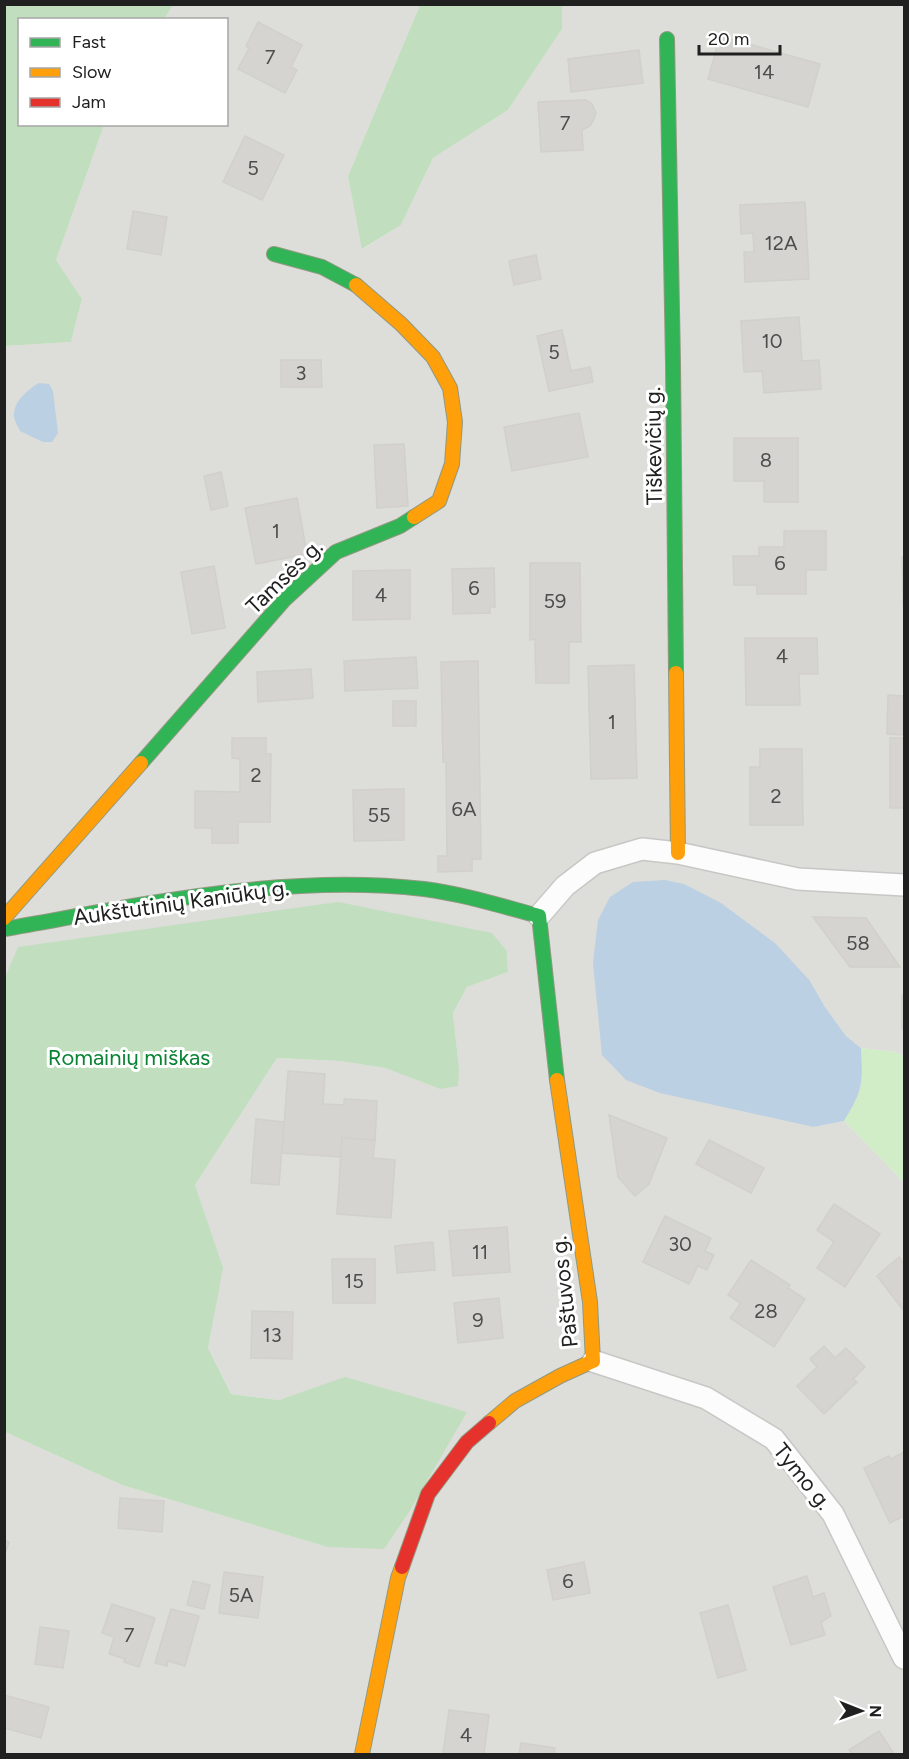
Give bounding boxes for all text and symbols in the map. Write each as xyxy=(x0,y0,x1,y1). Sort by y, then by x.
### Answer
legend xyxy=(18,18,228,126)
scale bar xyxy=(699,18,780,56)
text: 20 m xyxy=(708,28,749,50)
text: Fast xyxy=(72,31,106,53)
house number: 7 xyxy=(265,45,276,69)
house number: 14 xyxy=(754,60,774,84)
text: Slow xyxy=(72,61,111,83)
text: Jam xyxy=(72,91,106,113)
house number: 7 xyxy=(560,111,571,135)
house number: 5 xyxy=(247,156,259,180)
house number: 12A xyxy=(765,231,798,255)
house number: 10 xyxy=(761,329,783,353)
house number: 5 xyxy=(548,340,560,364)
house number: 3 xyxy=(296,361,306,385)
street label: Tiškevičių g. xyxy=(639,387,668,505)
house number: 8 xyxy=(760,448,772,472)
house number: 1 xyxy=(272,519,280,543)
street label: Tamsės g. xyxy=(240,533,328,619)
house number: 6 xyxy=(774,551,786,575)
house number: 6 xyxy=(468,576,480,600)
house number: 4 xyxy=(375,583,387,607)
house number: 59 xyxy=(544,589,566,613)
house number: 4 xyxy=(776,644,788,668)
house number: 1 xyxy=(608,710,616,734)
house number: 2 xyxy=(250,763,262,787)
house number: 2 xyxy=(770,784,782,808)
house number: 6A xyxy=(452,797,477,821)
house number: 55 xyxy=(368,803,391,827)
street label: Aukštutinių Kaniūkų g. xyxy=(72,874,291,931)
house number: 58 xyxy=(846,931,870,955)
park label: Romainių miškas xyxy=(48,1044,210,1071)
house number: 30 xyxy=(668,1232,692,1256)
street label: Paštuvos g. xyxy=(545,1235,584,1349)
house number: 11 xyxy=(472,1240,488,1264)
house number: 15 xyxy=(344,1269,364,1293)
house number: 28 xyxy=(754,1299,778,1323)
house number: 9 xyxy=(472,1308,484,1332)
house number: 13 xyxy=(262,1323,282,1347)
street label: Tymo g. xyxy=(768,1438,838,1515)
house number: 6 xyxy=(562,1569,574,1593)
house number: 5A xyxy=(228,1583,254,1607)
house number: 7 xyxy=(124,1623,135,1647)
north arrow xyxy=(831,1681,891,1741)
text: N xyxy=(866,1705,885,1718)
house number: 4 xyxy=(460,1723,472,1747)

